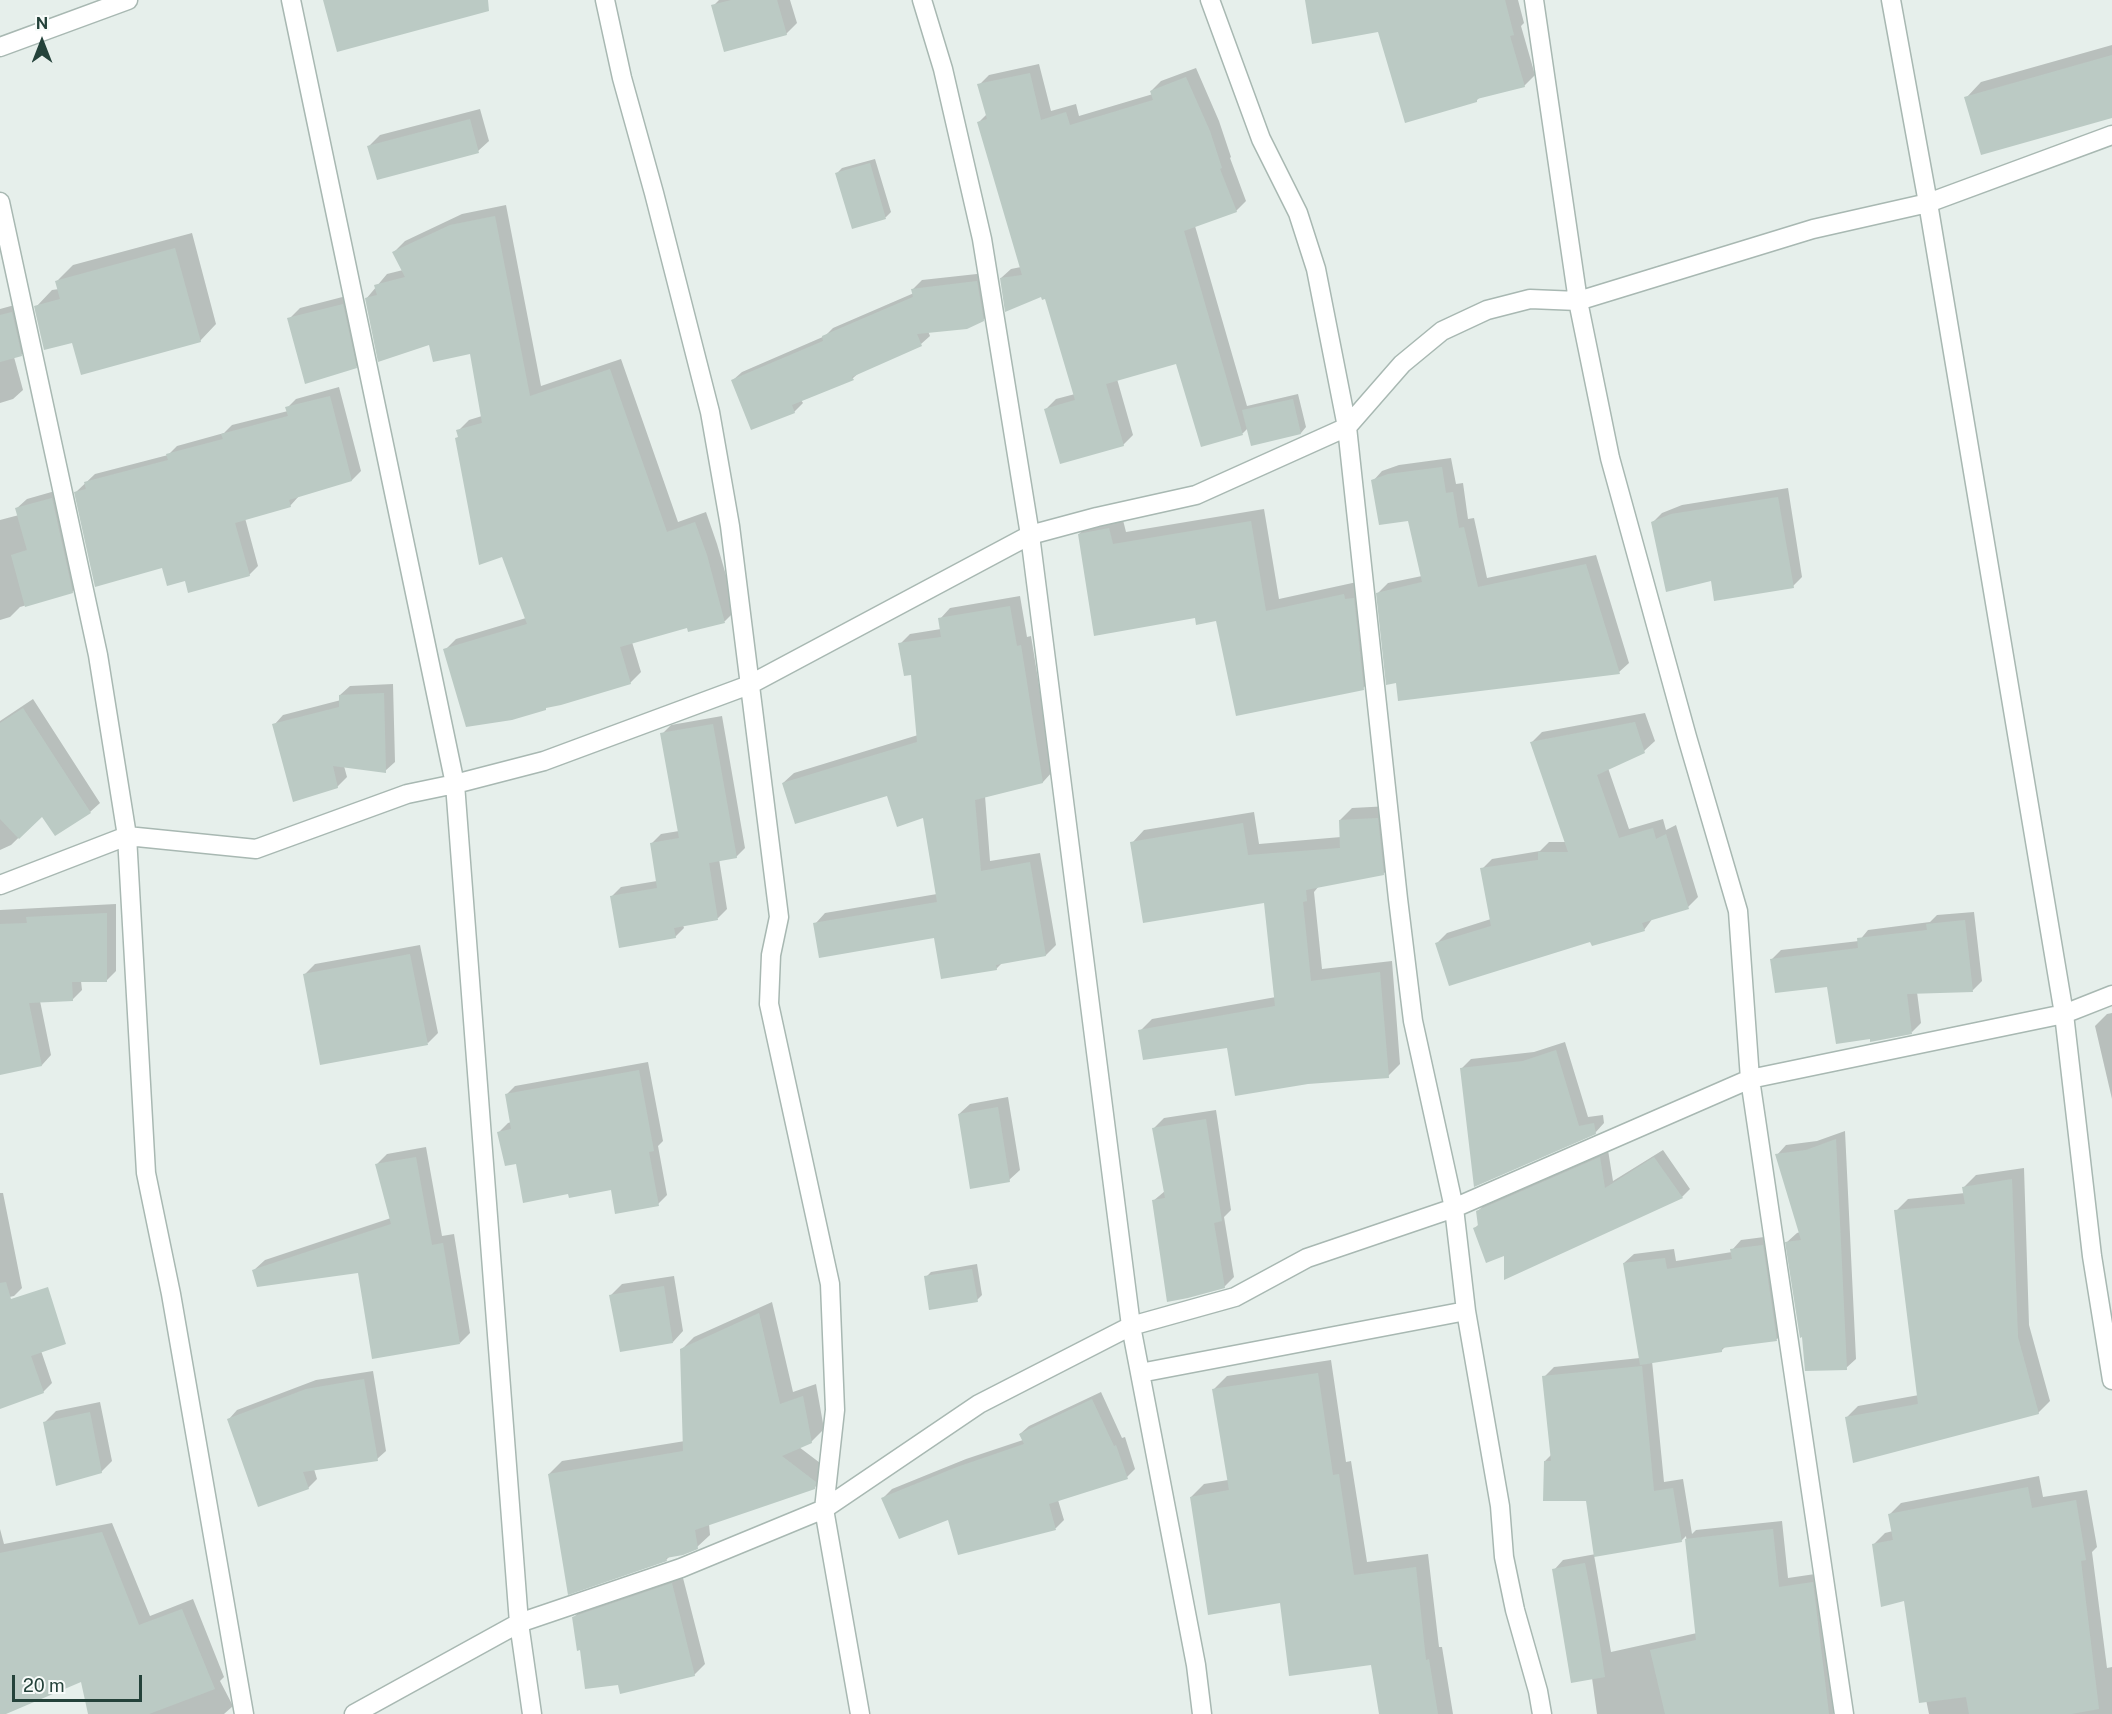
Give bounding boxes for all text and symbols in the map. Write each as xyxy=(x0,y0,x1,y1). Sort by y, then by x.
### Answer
north arrow xyxy=(12,12,72,72)
text: N xyxy=(36,14,48,33)
scale bar xyxy=(15,1663,146,1701)
text: 20 m xyxy=(23,1675,65,1696)

